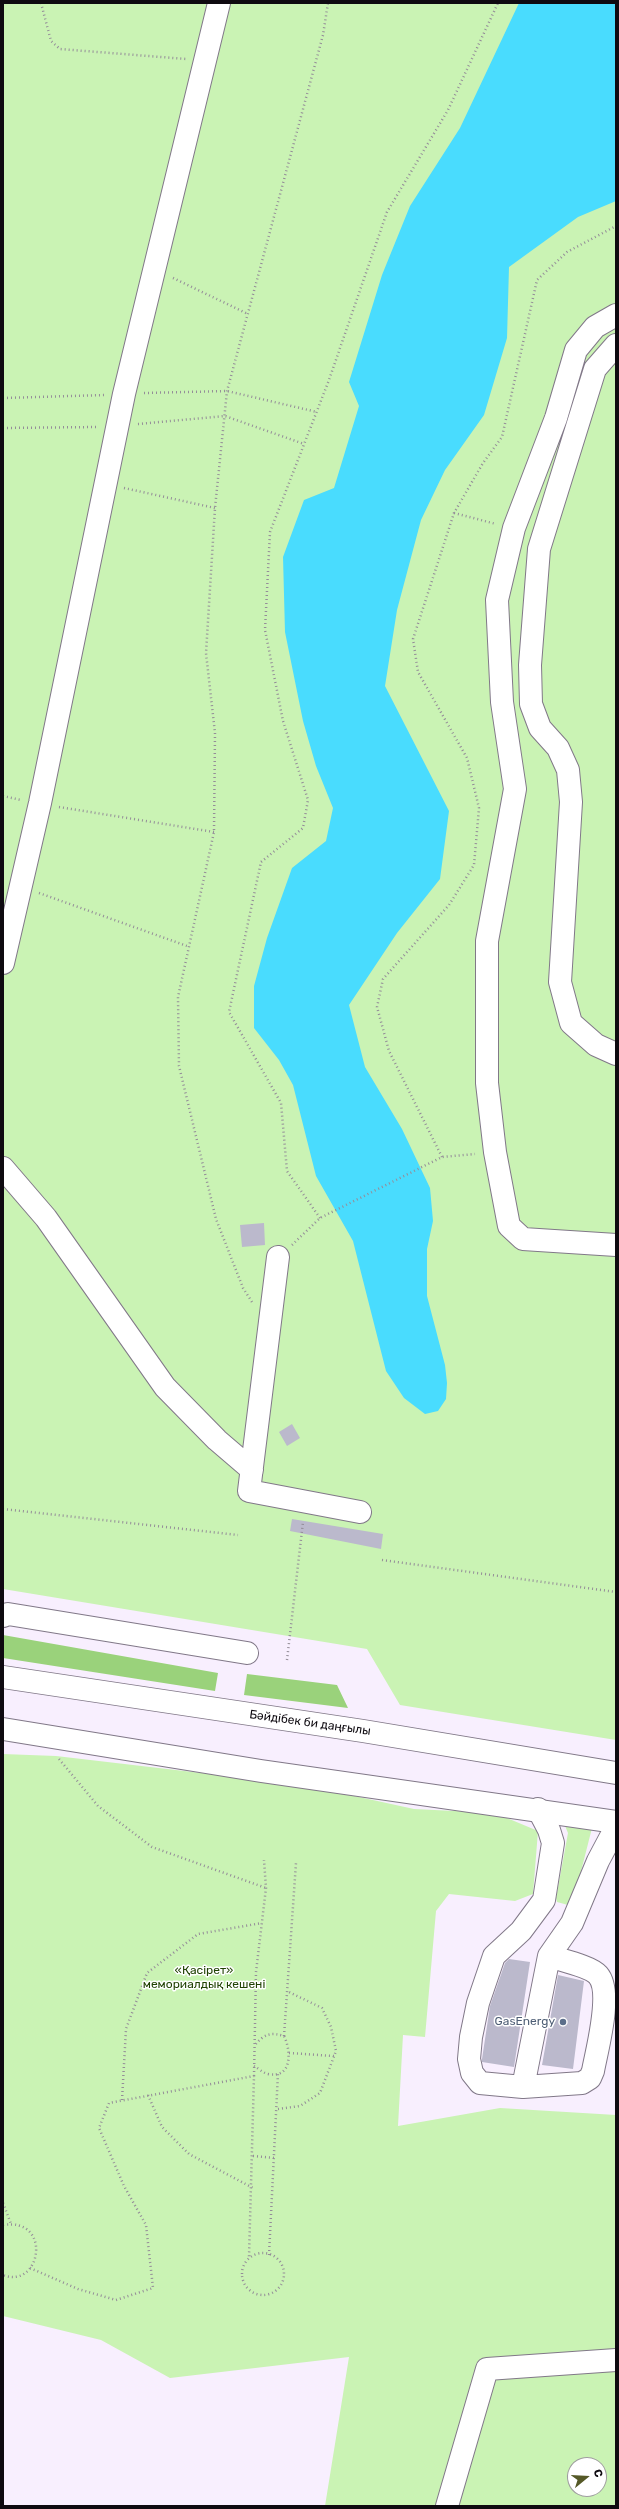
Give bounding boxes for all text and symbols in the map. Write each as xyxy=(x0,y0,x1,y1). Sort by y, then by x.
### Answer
street label: Бәйдібек би даңғылы xyxy=(248,1707,372,1739)
park label: «Қасірет» мемориалдық кешені xyxy=(143,1964,265,1992)
place label: GasEnergy xyxy=(495,2015,555,2029)
marker: GasEnergy xyxy=(558,2017,568,2027)
north arrow xyxy=(567,2457,607,2497)
text: С xyxy=(591,2468,605,2479)

